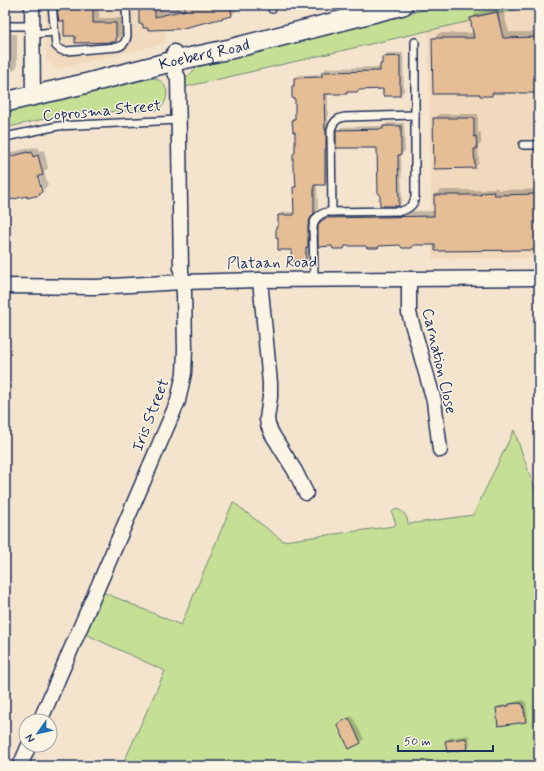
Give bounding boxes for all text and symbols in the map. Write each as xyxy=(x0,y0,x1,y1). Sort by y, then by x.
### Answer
street label: Koeberg Road xyxy=(157,34,252,75)
street label: Coprosma Street xyxy=(42,95,163,127)
street label: Plataan Road xyxy=(227,252,317,274)
street label: Carnation Close xyxy=(417,306,461,416)
street label: Iris Street xyxy=(127,375,175,454)
north arrow xyxy=(18,713,58,753)
scale bar xyxy=(398,727,493,753)
text: N xyxy=(23,731,38,745)
text: 50 m xyxy=(404,734,431,750)

